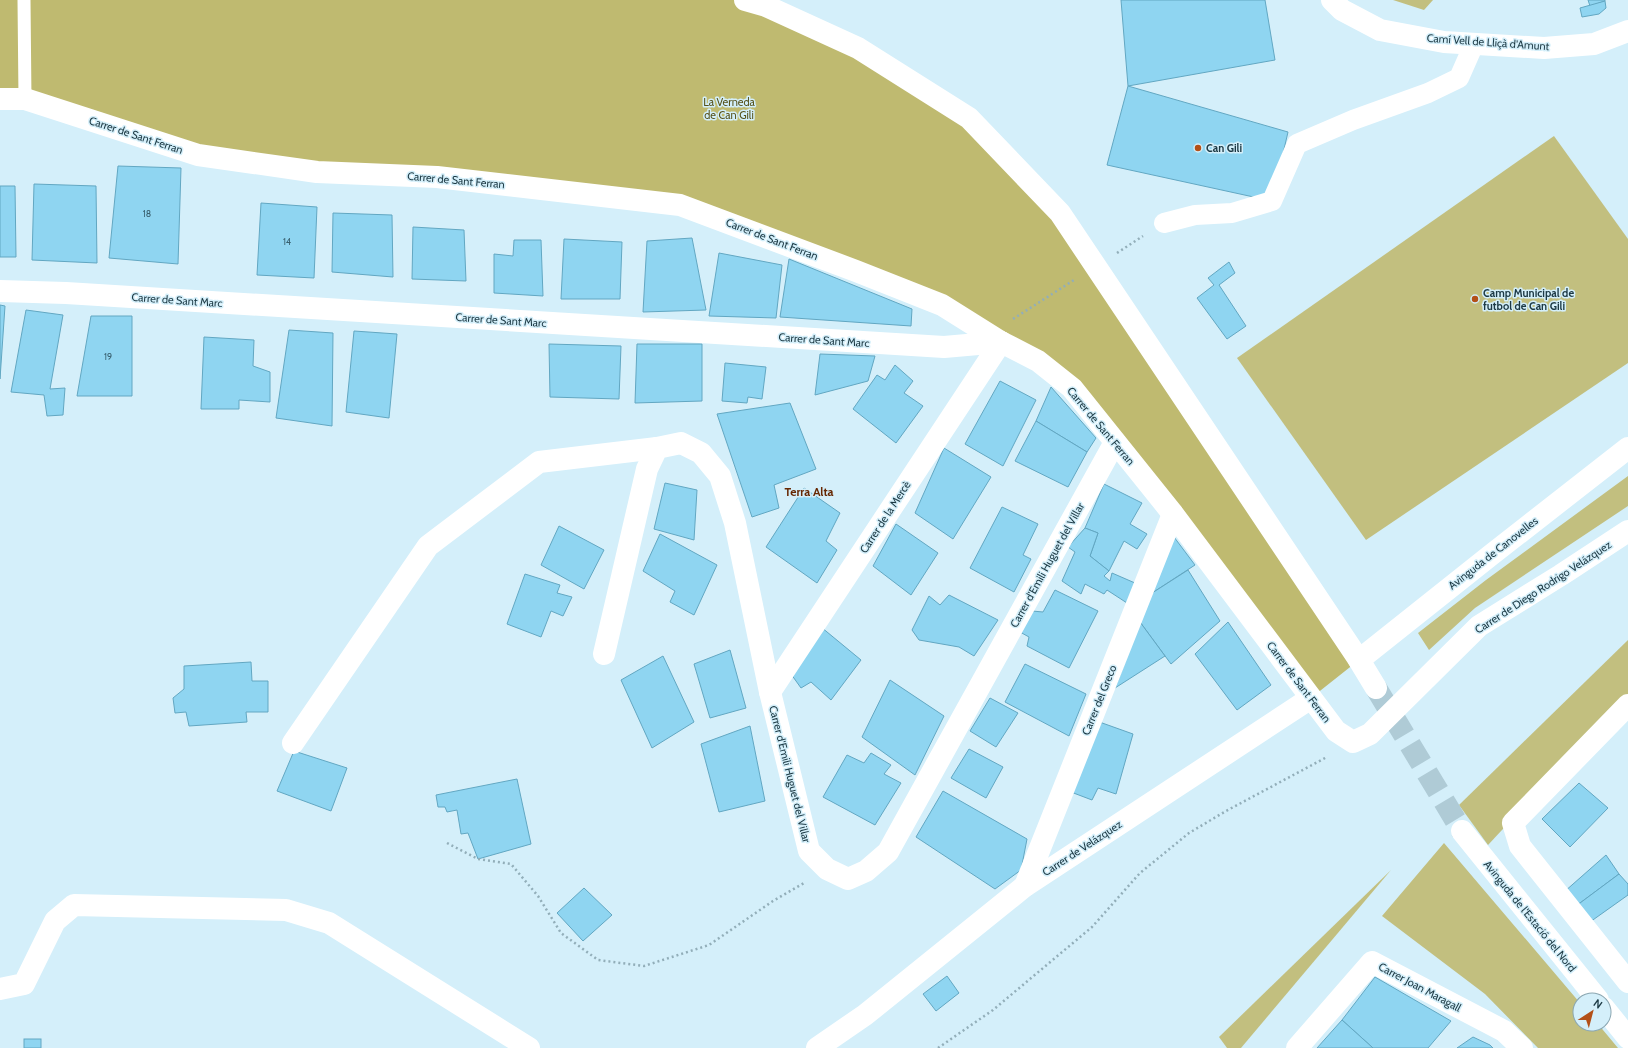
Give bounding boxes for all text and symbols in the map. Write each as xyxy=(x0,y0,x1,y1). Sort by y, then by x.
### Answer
street label: Camí Vell de Lliçà d'Amunt xyxy=(1426,31,1550,53)
park label: La Verneda de Can Gili xyxy=(703,95,756,122)
street label: Carrer de Sant Ferran xyxy=(87,113,185,157)
place label: Can Gili xyxy=(1206,141,1242,155)
marker: Can Gili xyxy=(1193,143,1203,153)
street label: Carrer de Sant Ferran xyxy=(407,169,505,191)
house number: 18 xyxy=(143,208,151,219)
street label: Carrer de Sant Ferran xyxy=(724,215,820,263)
house number: 14 xyxy=(283,236,291,247)
place label: Camp Municipal de futbol de Can Gili xyxy=(1483,286,1574,313)
street label: Carrer de Sant Marc xyxy=(131,290,223,310)
marker: Camp Municipal de futbol de Can Gili xyxy=(1470,294,1480,304)
street label: Carrer de Sant Marc xyxy=(455,310,547,330)
street label: Carrer de Sant Marc xyxy=(778,330,870,350)
house number: 19 xyxy=(104,351,112,362)
street label: Carrer de Sant Ferran xyxy=(1064,384,1138,468)
street label: Carrer de la Mercè xyxy=(856,478,914,556)
district label: Terra Alta xyxy=(784,484,834,499)
street label: Carrer d'Emili Huguet del Villar xyxy=(1007,500,1087,630)
street label: Avinguda de Canovelles xyxy=(1445,513,1541,592)
street label: Carrer de Diego Rodrigo Velázquez xyxy=(1472,537,1614,637)
street label: Carrer de Sant Ferran xyxy=(1264,639,1334,725)
street label: Carrer del Greco xyxy=(1079,663,1119,737)
street label: Carrer d'Emili Huguet del Villar xyxy=(766,704,814,844)
street label: Carrer de Velázquez xyxy=(1040,817,1124,879)
street label: Avinguda de l'Estació del Nord xyxy=(1481,857,1579,975)
street label: Carrer Joan Maragall xyxy=(1376,959,1464,1015)
north arrow xyxy=(1572,992,1612,1032)
text: N xyxy=(1591,996,1605,1012)

